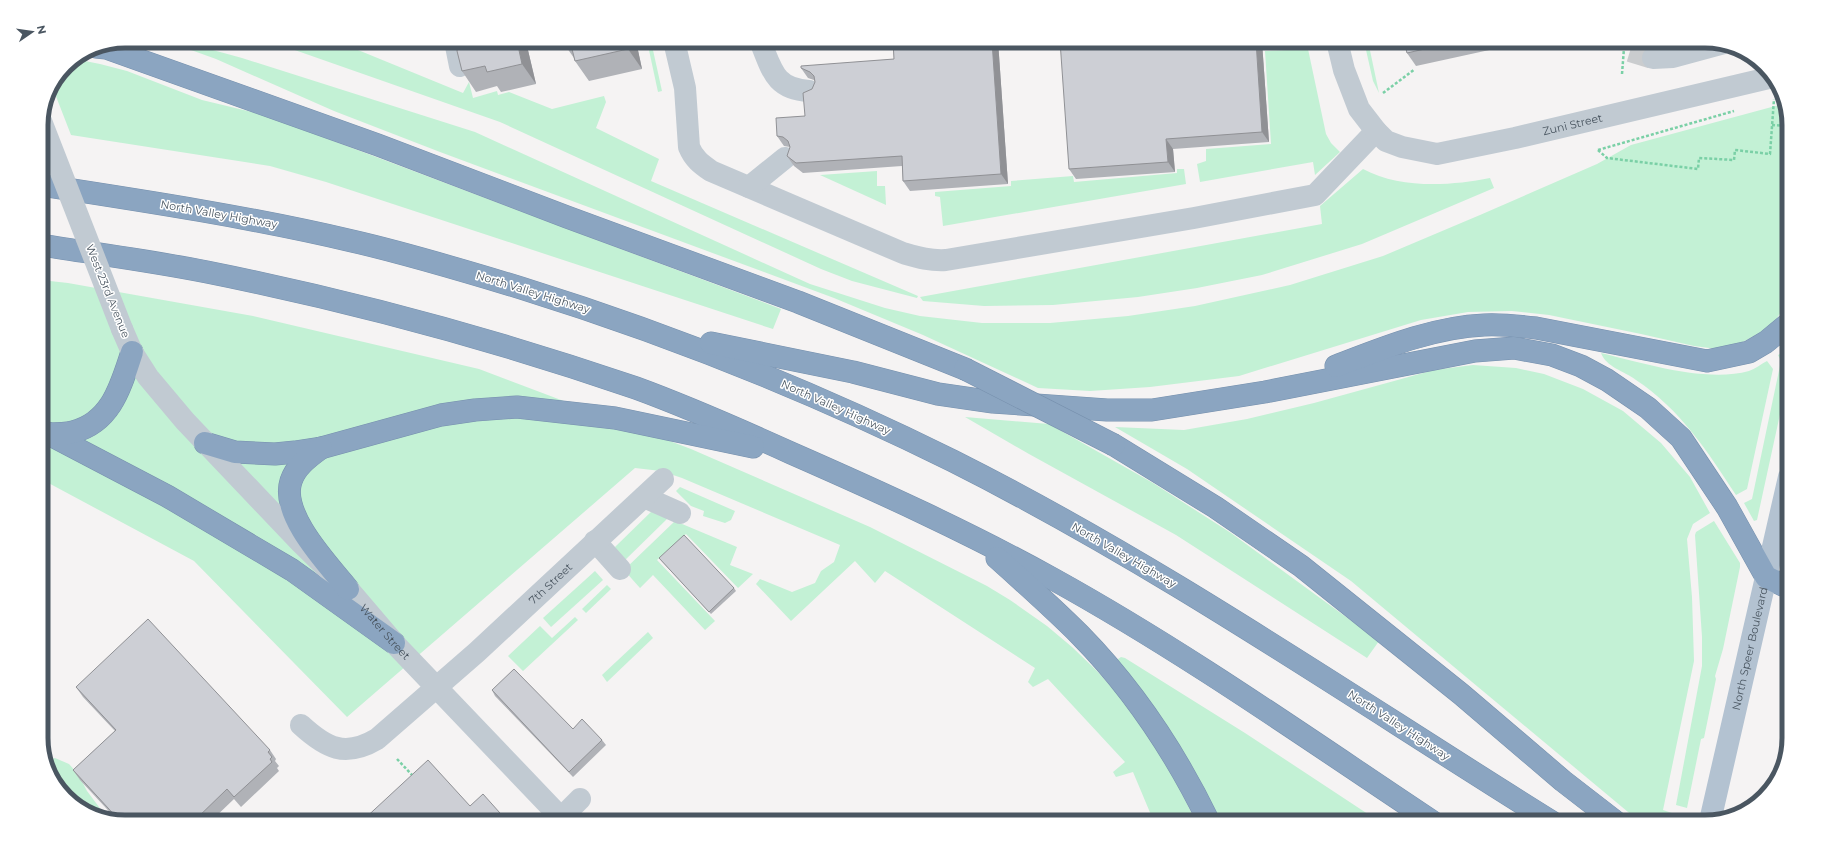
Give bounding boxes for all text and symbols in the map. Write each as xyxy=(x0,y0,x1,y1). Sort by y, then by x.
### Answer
north arrow xyxy=(12,12,52,52)
text: N xyxy=(34,24,50,36)
street label: Zuni Street xyxy=(1541,110,1604,138)
street label: North Valley Highway xyxy=(159,197,279,231)
street label: West 23rd Avenue xyxy=(83,242,133,340)
street label: North Valley Highway xyxy=(474,268,592,316)
street label: North Valley Highway xyxy=(779,376,893,438)
street label: North Valley Highway xyxy=(1069,519,1179,591)
street label: 7th Street xyxy=(526,560,576,607)
street label: North Speer Boulevard xyxy=(1729,585,1771,712)
street label: Water Street xyxy=(357,601,414,663)
street label: North Valley Highway xyxy=(1345,687,1453,763)

